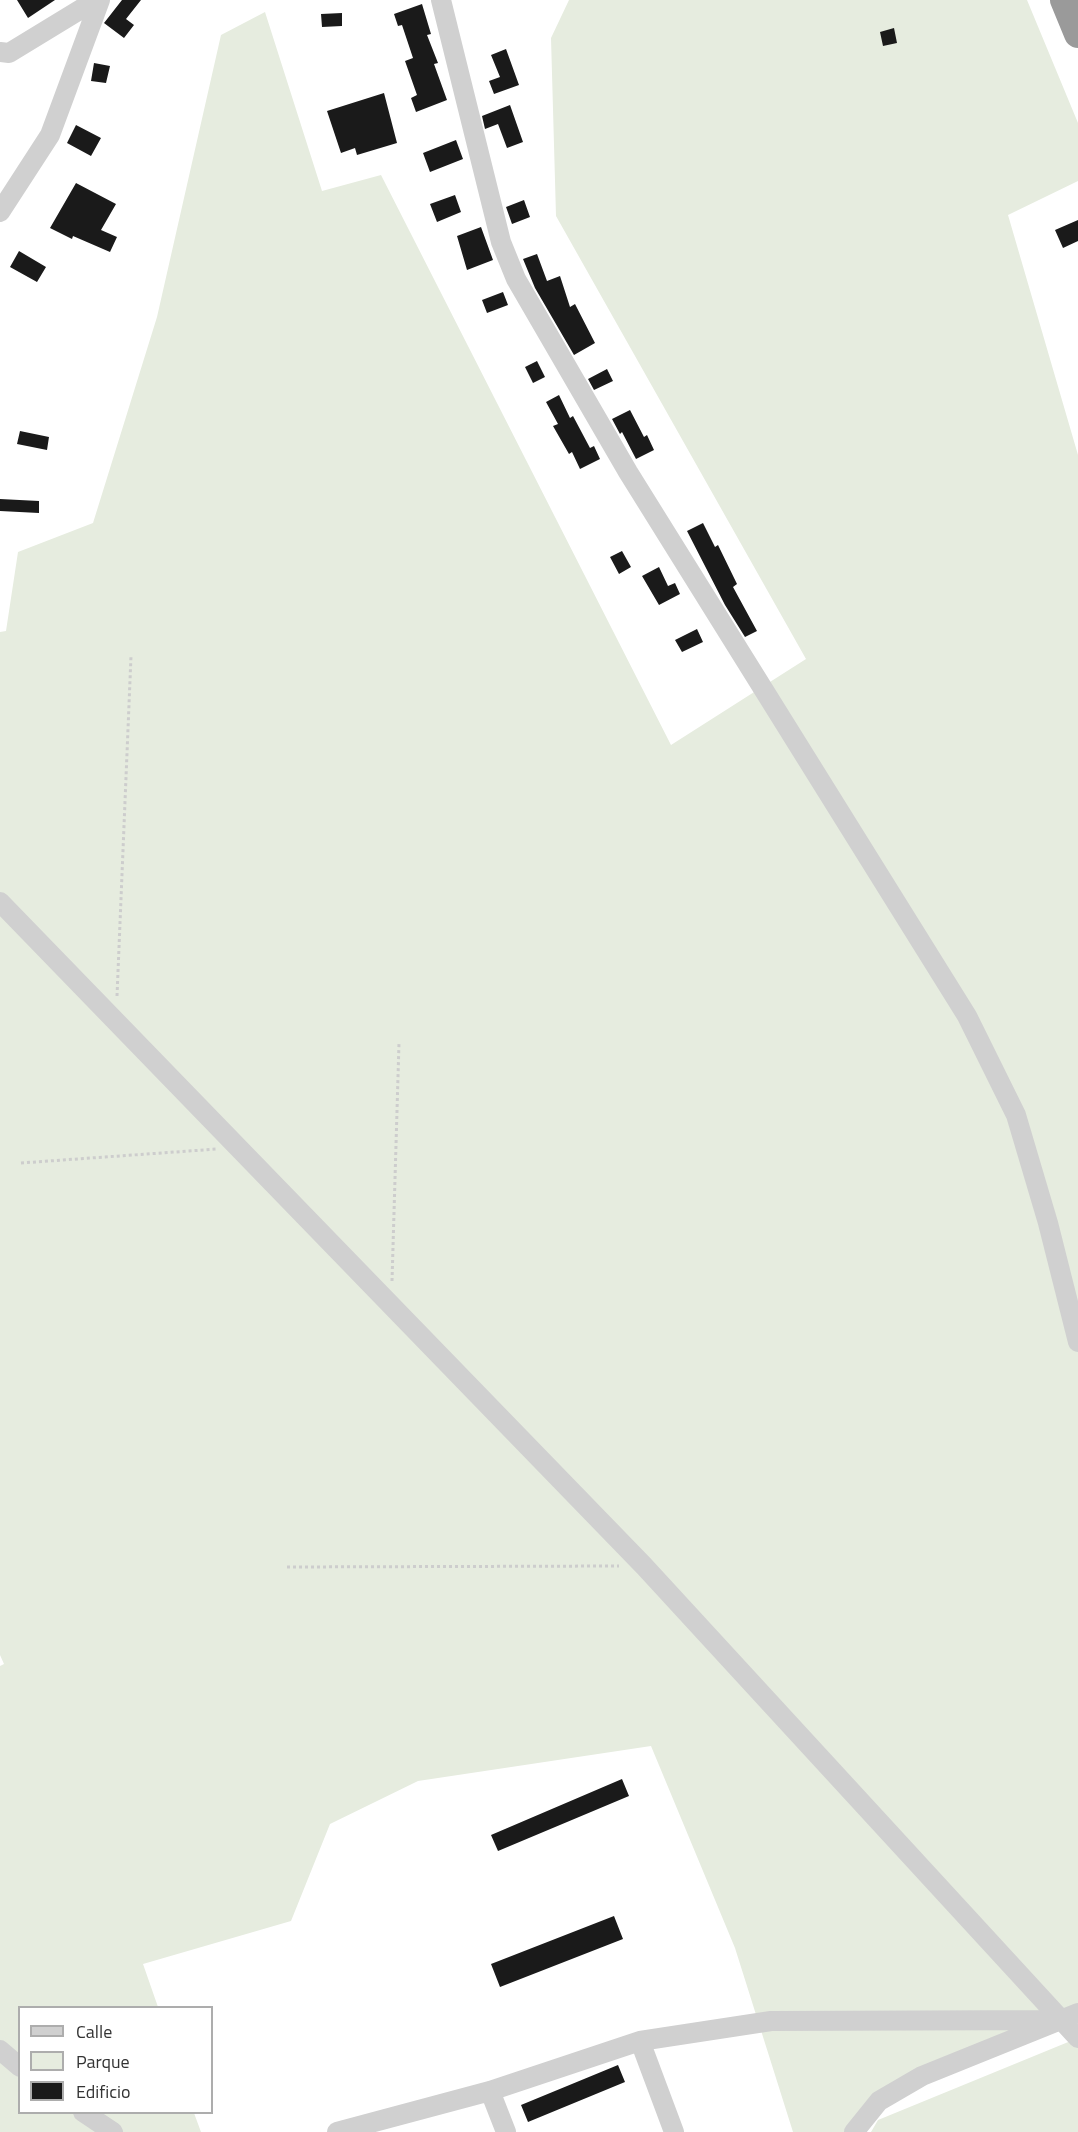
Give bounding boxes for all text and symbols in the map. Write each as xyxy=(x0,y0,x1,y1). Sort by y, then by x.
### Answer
legend xyxy=(18,2006,213,2114)
text: Calle xyxy=(76,2018,112,2045)
text: Parque xyxy=(76,2048,130,2075)
text: Edificio xyxy=(76,2078,130,2105)

